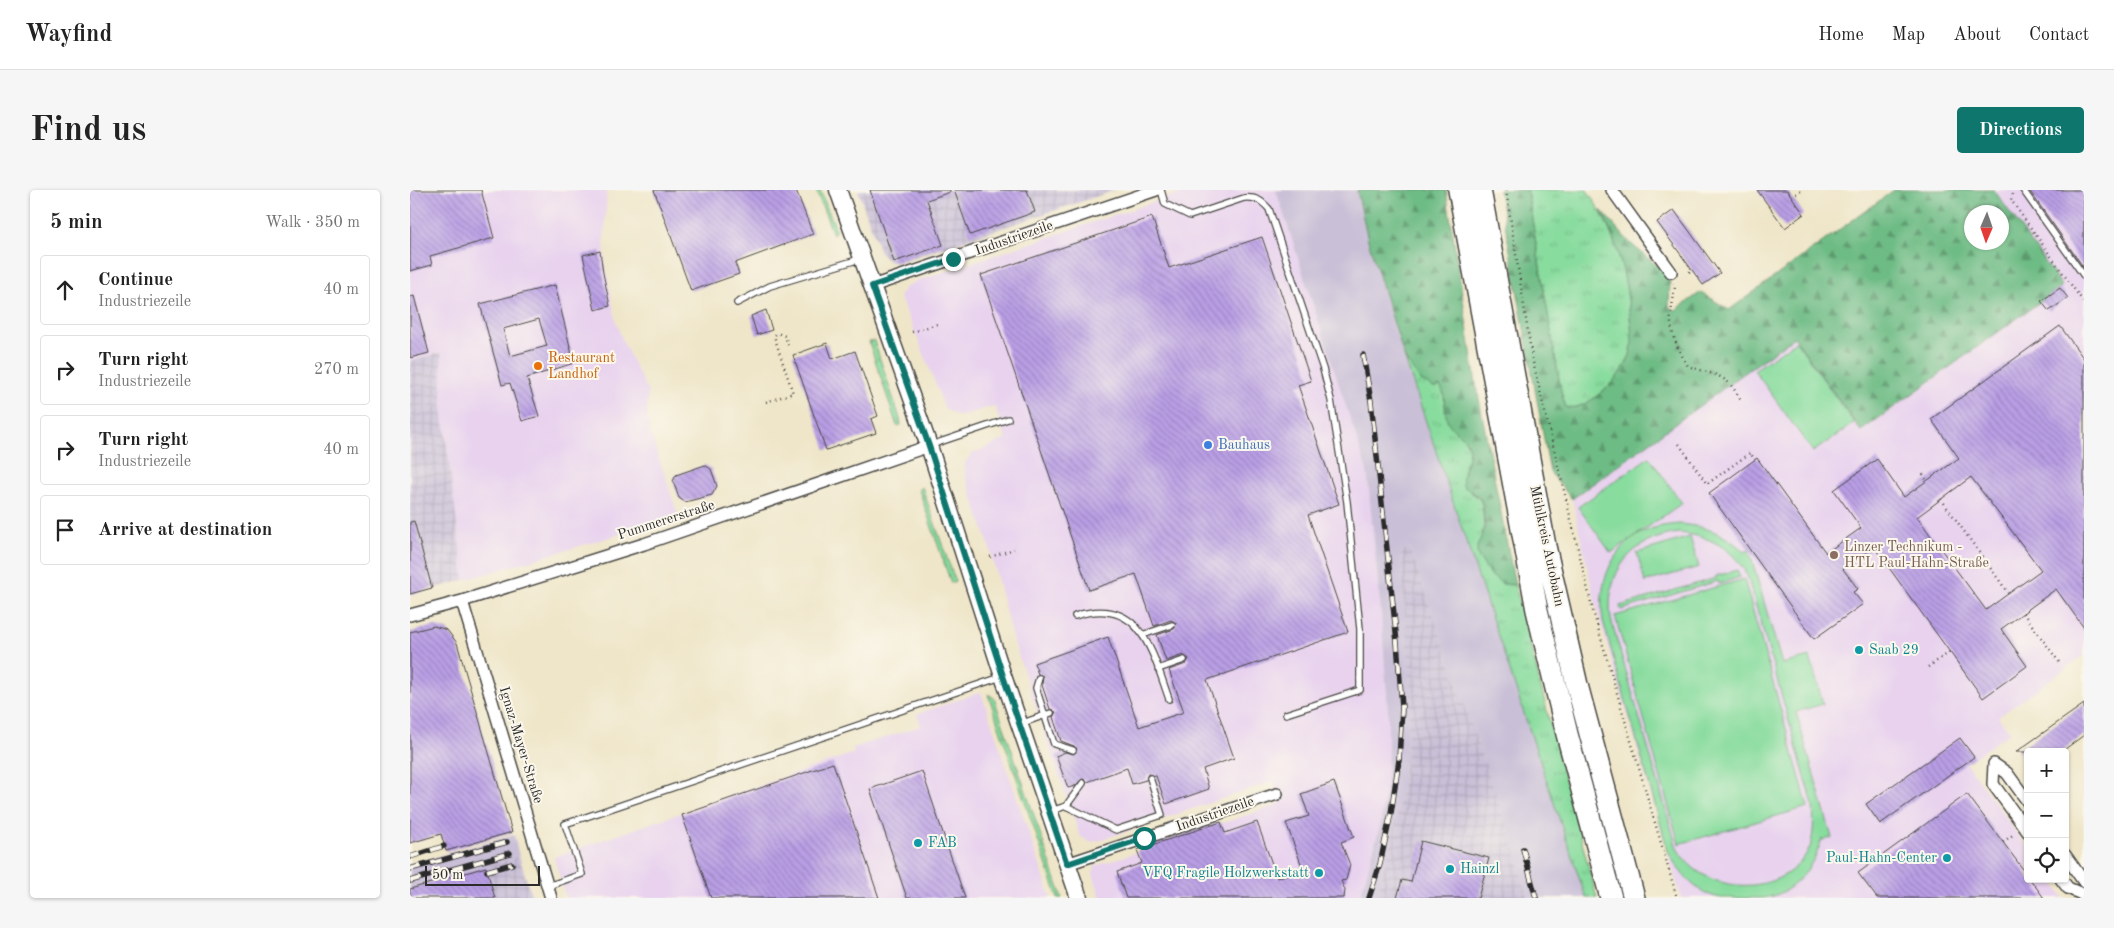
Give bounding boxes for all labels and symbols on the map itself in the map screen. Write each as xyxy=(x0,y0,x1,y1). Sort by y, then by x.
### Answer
north arrow xyxy=(1964,205,2009,250)
street label: Industriezeile xyxy=(973,218,1055,258)
route end xyxy=(942,248,965,271)
place label: Restaurant Landhof xyxy=(548,351,615,381)
marker: Restaurant Landhof xyxy=(532,360,544,372)
place label: Bauhaus xyxy=(1218,438,1270,452)
marker: Bauhaus xyxy=(1202,439,1214,451)
street label: Mühlkreis Autobahn xyxy=(1527,484,1567,608)
street label: Pummererstraße xyxy=(616,498,716,542)
place label: Linzer Technikum - HTL Paul-Hahn-Straße xyxy=(1844,540,1989,570)
marker: Linzer Technikum - HTL Paul-Hahn-Straße xyxy=(1828,549,1840,561)
place label: Saab 29 xyxy=(1869,643,1919,657)
marker: Saab 29 xyxy=(1853,644,1865,656)
street label: Ignaz-Mayer-Straße xyxy=(497,685,545,805)
street label: Industriezeile xyxy=(1174,794,1256,834)
route start xyxy=(1133,827,1156,850)
place label: FAB xyxy=(928,836,957,850)
marker: FAB xyxy=(912,837,924,849)
place label: Paul-Hahn-Center xyxy=(1826,851,1937,865)
marker: Paul-Hahn-Center xyxy=(1941,852,1953,864)
place label: Hainzl xyxy=(1460,862,1499,876)
scale bar xyxy=(425,863,540,886)
marker: Hainzl xyxy=(1444,863,1456,875)
place label: VFQ Fragile Holzwerkstatt xyxy=(1142,866,1309,880)
marker: VFQ Fragile Holzwerkstatt xyxy=(1313,867,1325,879)

